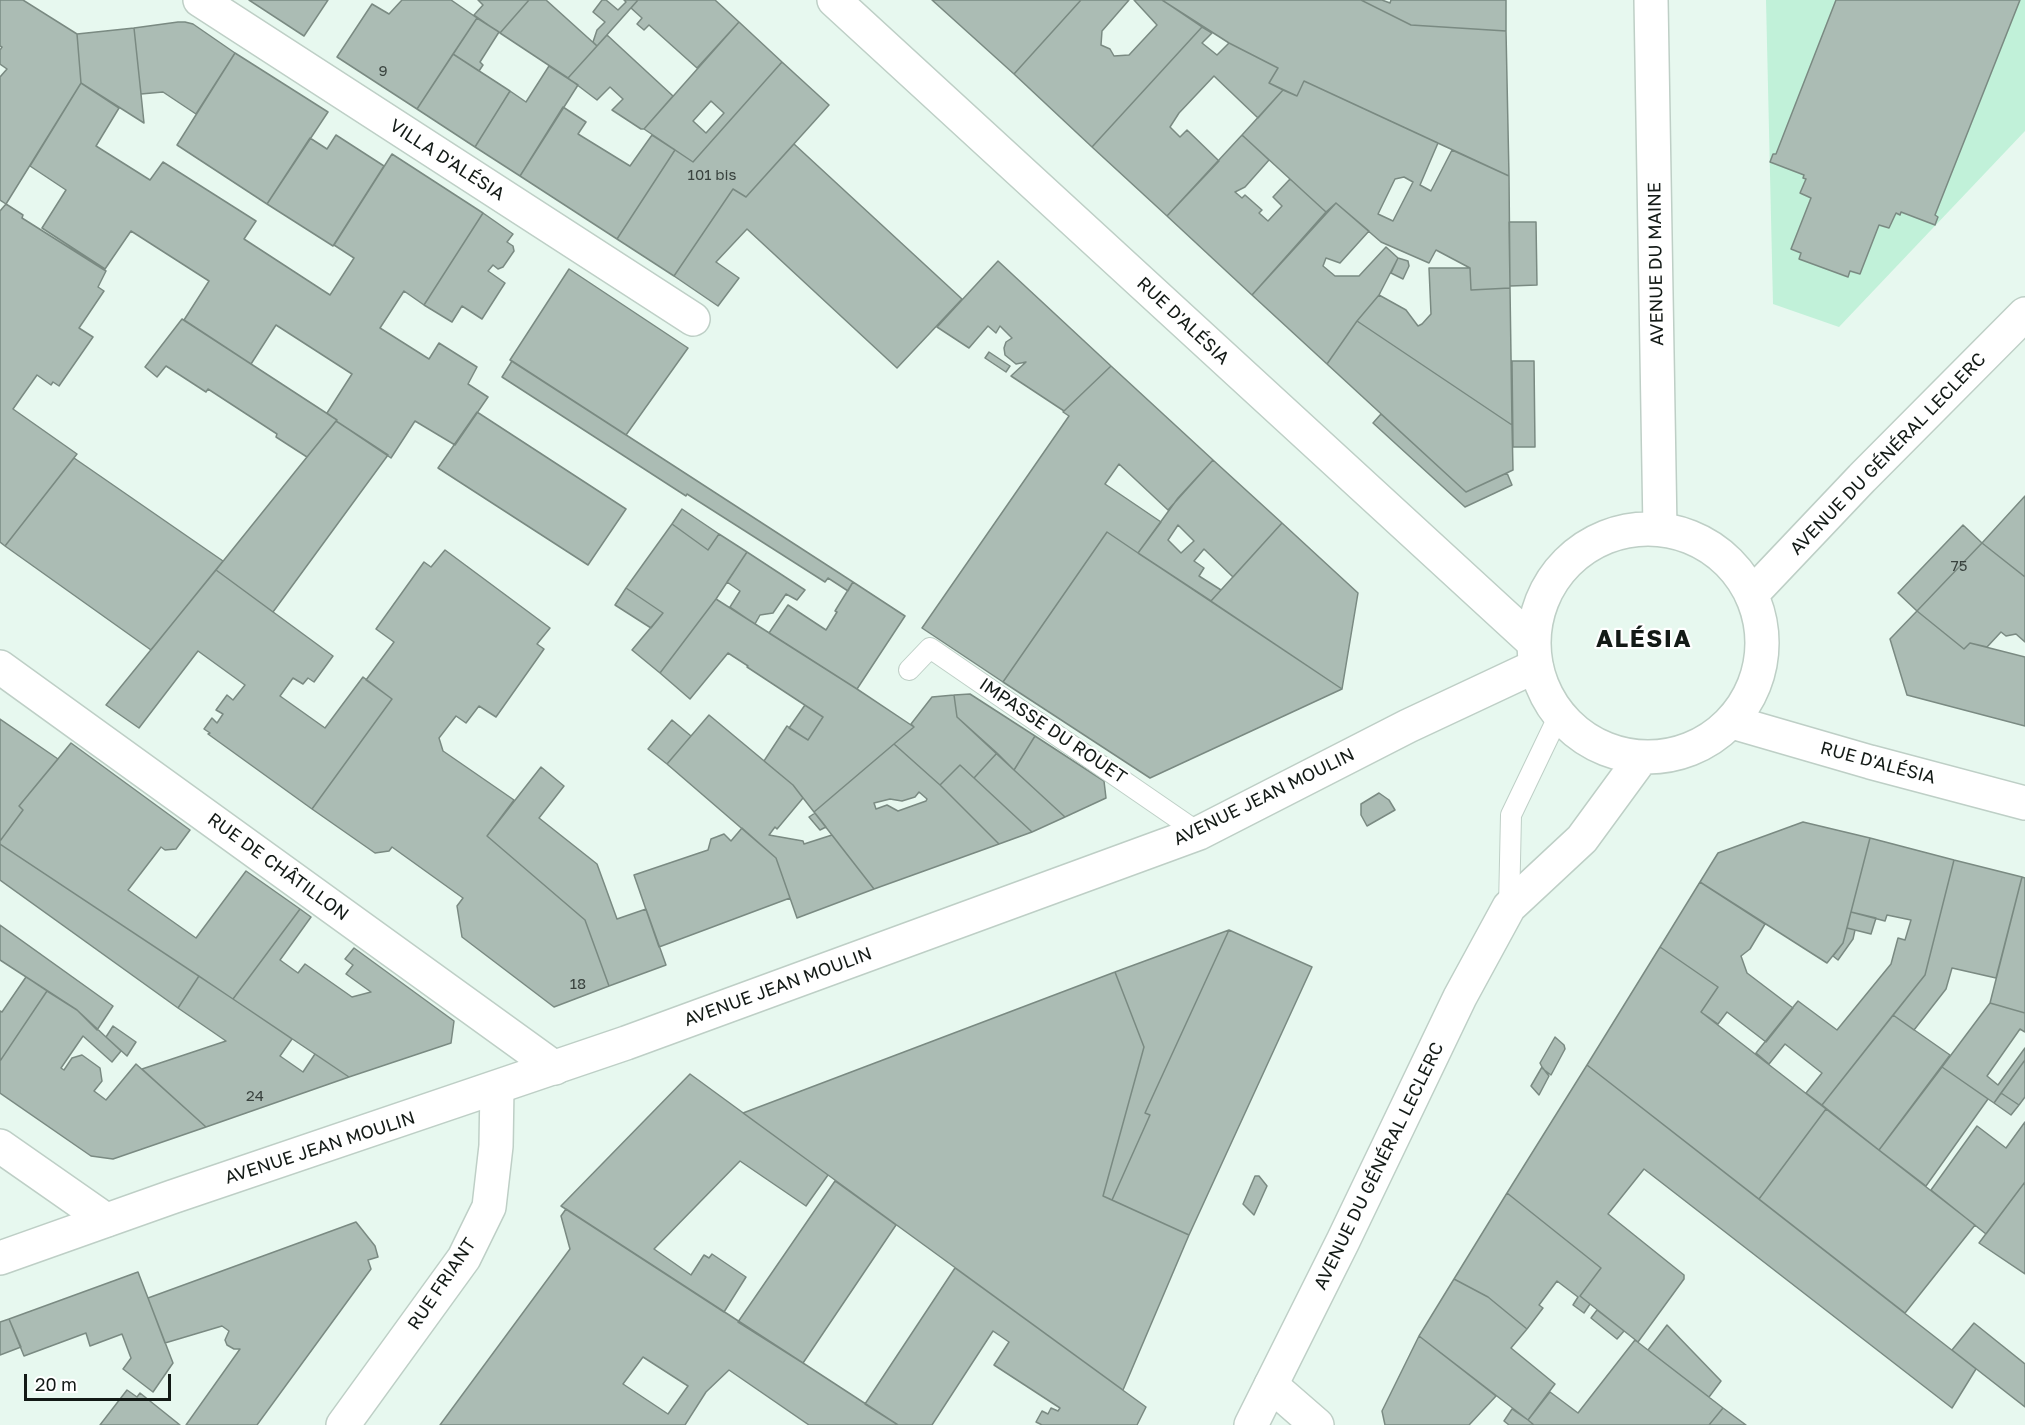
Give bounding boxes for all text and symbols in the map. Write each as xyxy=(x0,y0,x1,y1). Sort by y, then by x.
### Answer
house number: 9 xyxy=(378,62,388,80)
street label: VILLA D'ALÉSIA xyxy=(385,115,509,205)
house number: 101 bis xyxy=(688,166,736,184)
street label: AVENUE DU MAINE xyxy=(1644,182,1668,346)
street label: RUE D'ALÉSIA xyxy=(1132,273,1234,369)
street label: AVENUE DU GÉNÉRAL LECLERC xyxy=(1786,348,1990,560)
house number: 75 xyxy=(1951,557,1967,575)
district label: ALÉSIA xyxy=(1596,625,1692,653)
street label: IMPASSE DU ROUET xyxy=(975,674,1131,788)
street label: RUE D'ALÉSIA xyxy=(1818,737,1938,789)
street label: AVENUE JEAN MOULIN xyxy=(1170,744,1358,850)
street label: RUE DE CHÂTILLON xyxy=(203,809,353,925)
street label: AVENUE JEAN MOULIN xyxy=(681,943,875,1031)
house number: 18 xyxy=(570,975,586,993)
street label: AVENUE DU GÉNÉRAL LECLERC xyxy=(1310,1039,1448,1293)
house number: 24 xyxy=(246,1087,264,1105)
street label: AVENUE JEAN MOULIN xyxy=(222,1107,418,1189)
street label: RUE FRIANT xyxy=(403,1234,481,1334)
scale bar xyxy=(27,1362,174,1400)
text: 20 m xyxy=(35,1373,77,1395)

